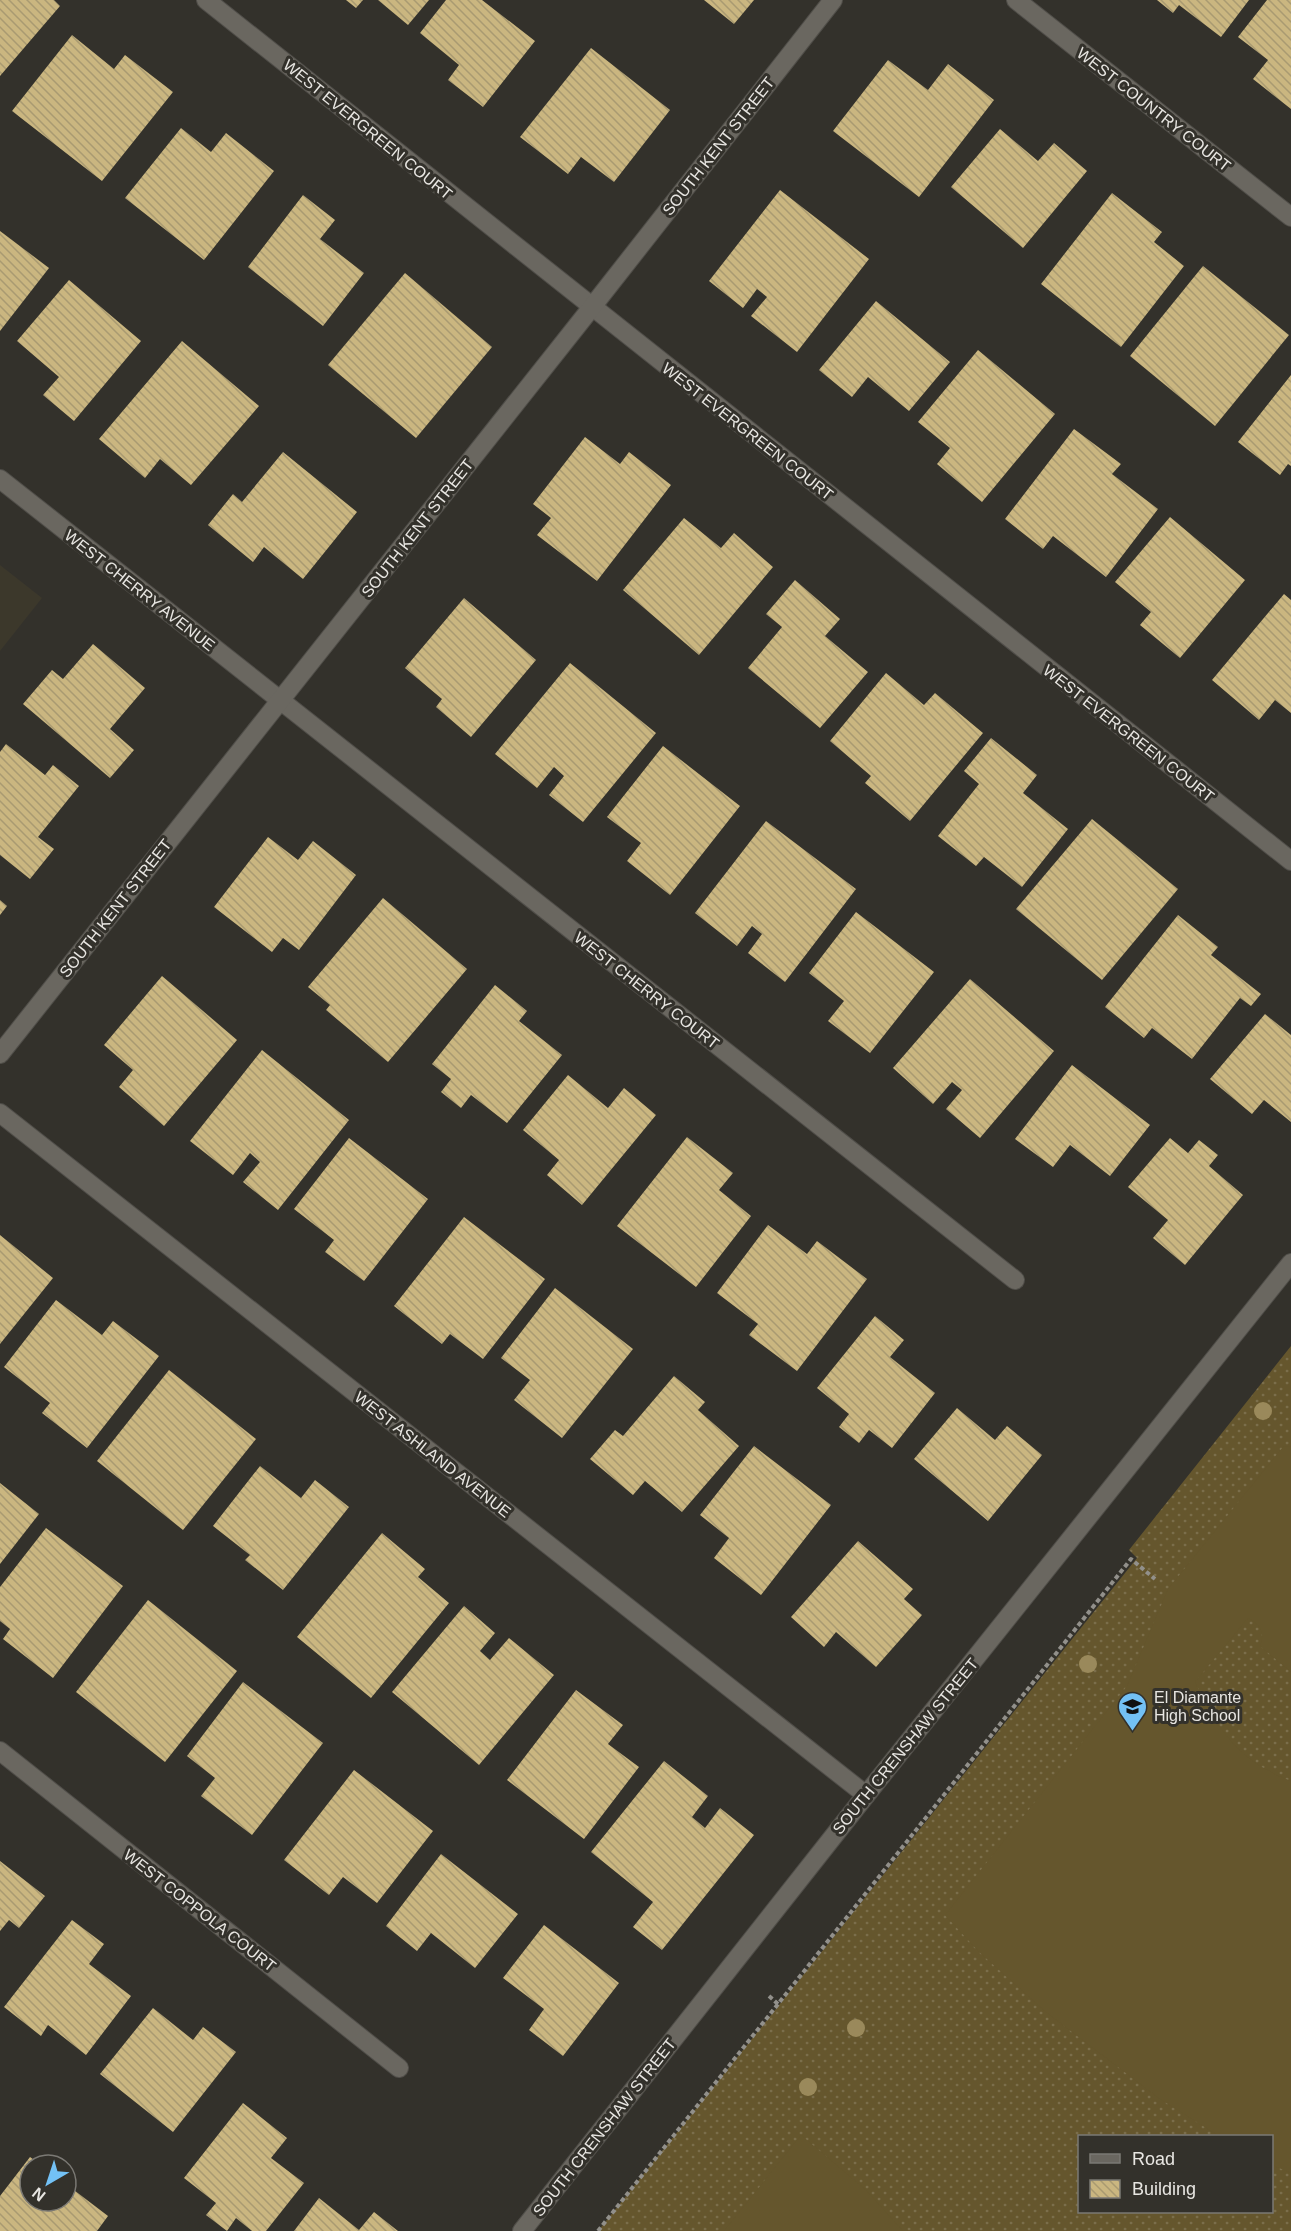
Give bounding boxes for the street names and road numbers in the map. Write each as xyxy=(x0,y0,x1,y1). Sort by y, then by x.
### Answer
street label: WEST COUNTRY COURT xyxy=(1074,44,1234,175)
street label: WEST EVERGREEN COURT xyxy=(280,56,456,203)
street label: SOUTH KENT STREET xyxy=(659,74,778,219)
street label: WEST EVERGREEN COURT xyxy=(659,359,837,503)
street label: SOUTH KENT STREET xyxy=(358,456,477,601)
street label: WEST CHERRY AVENUE xyxy=(61,527,218,654)
street label: WEST EVERGREEN COURT xyxy=(1040,661,1218,805)
street label: SOUTH KENT STREET xyxy=(56,836,175,981)
street label: WEST CHERRY COURT xyxy=(571,929,722,1052)
street label: WEST ASHLAND AVENUE xyxy=(351,1388,514,1521)
street label: SOUTH CRENSHAW STREET xyxy=(829,1655,982,1837)
street label: WEST COPPOLA COURT xyxy=(120,1846,279,1975)
street label: SOUTH CRENSHAW STREET xyxy=(530,2035,679,2220)

